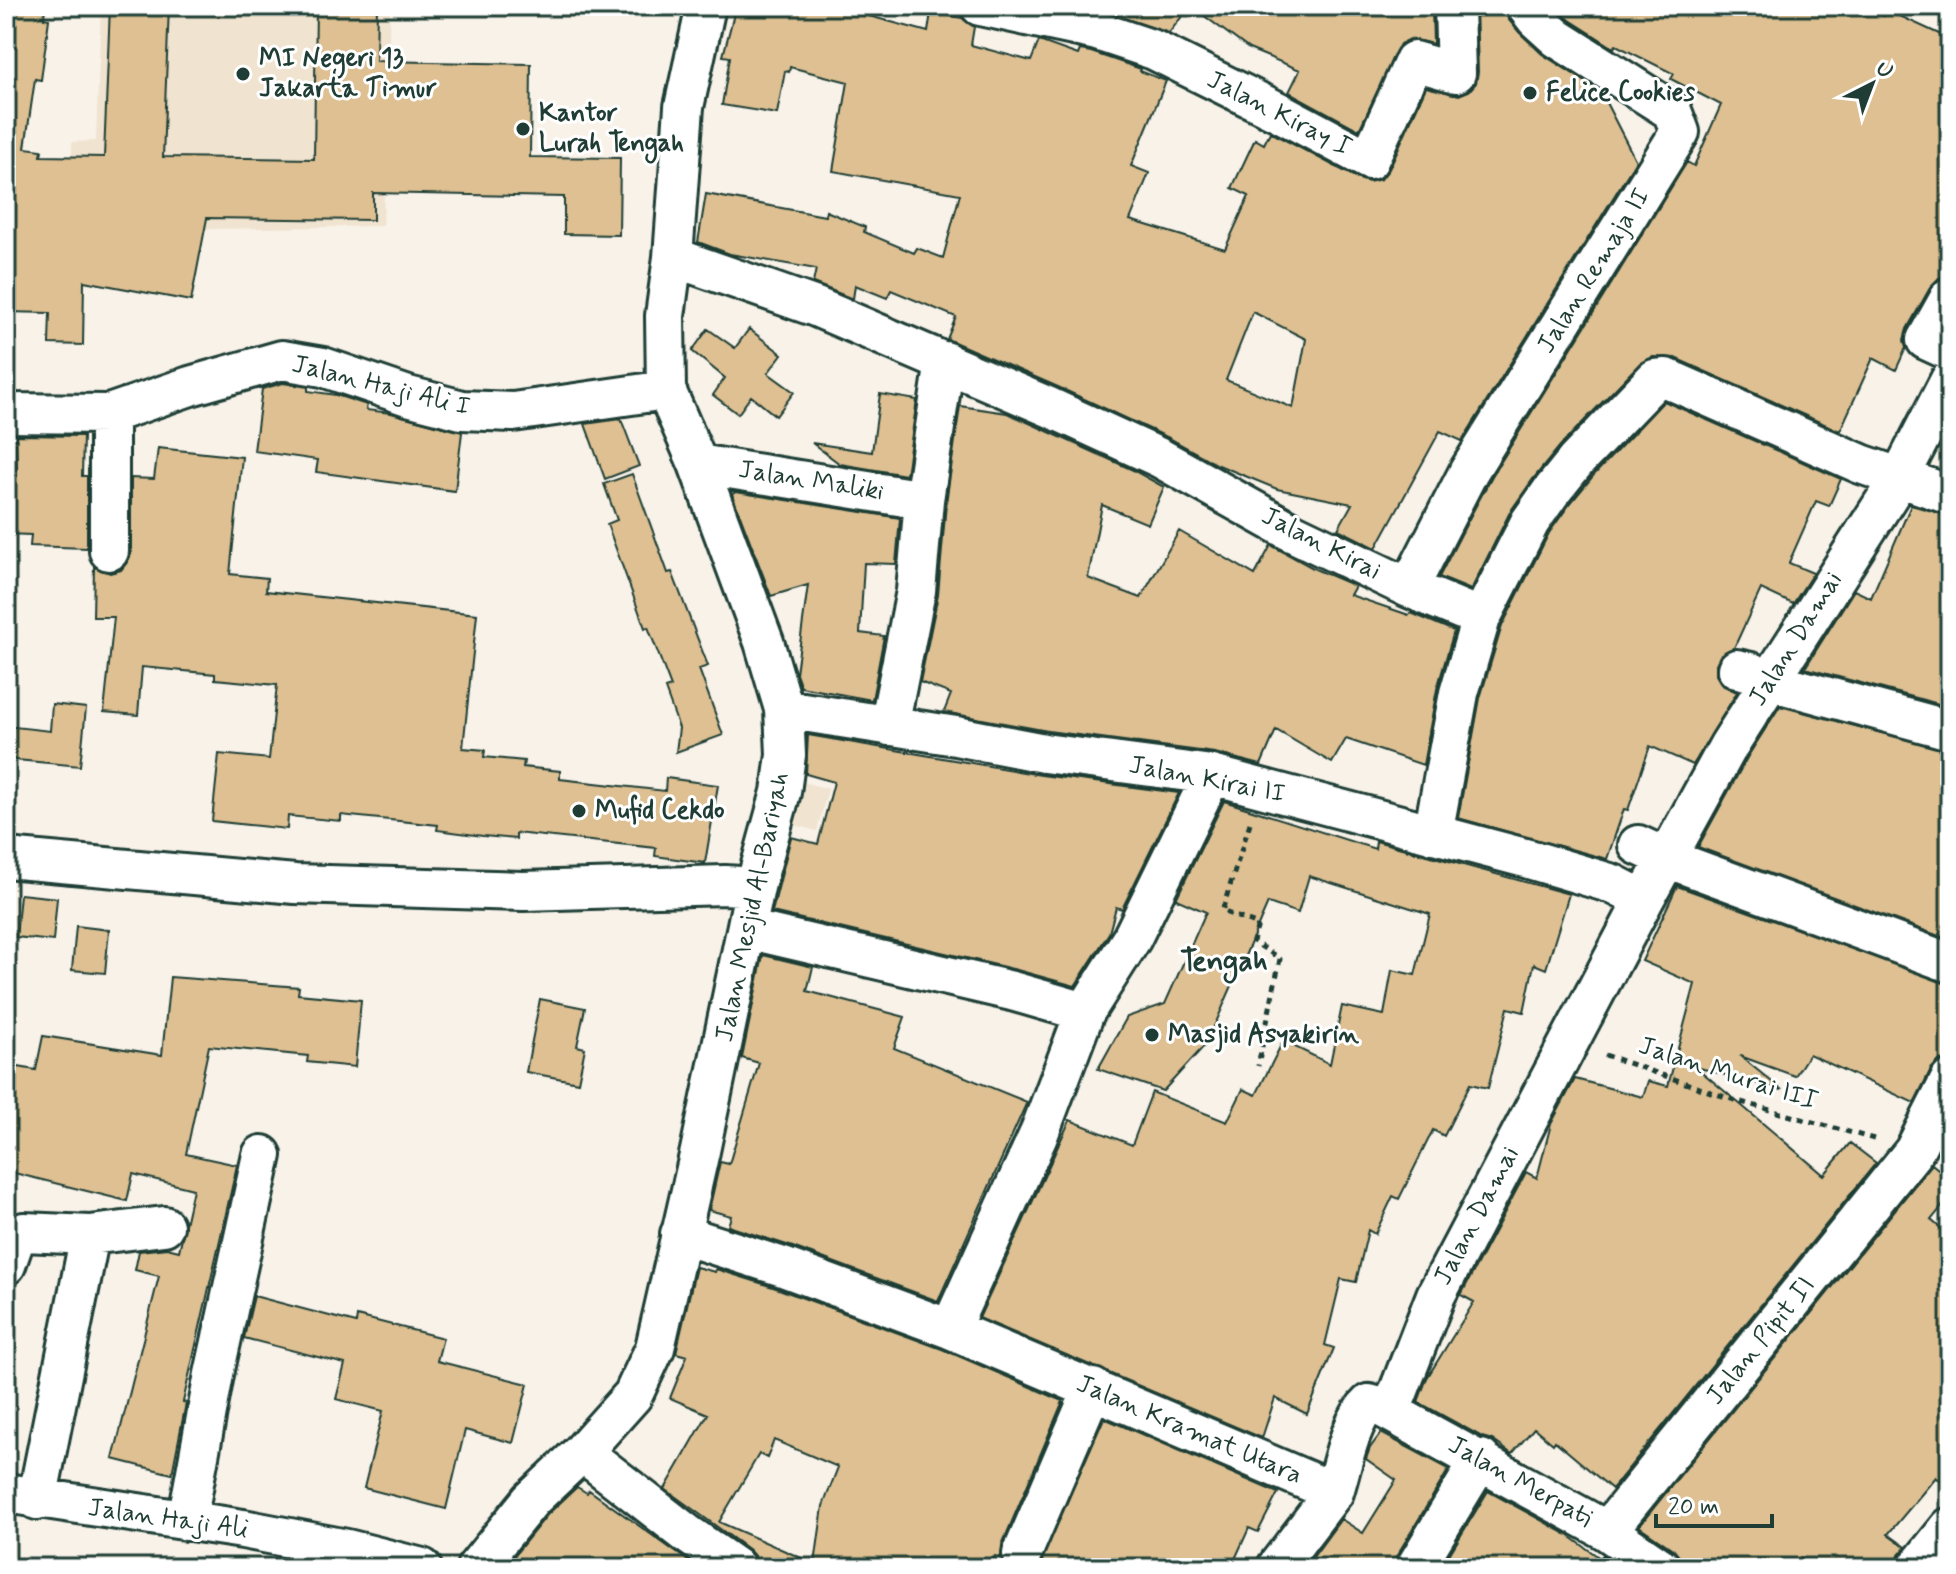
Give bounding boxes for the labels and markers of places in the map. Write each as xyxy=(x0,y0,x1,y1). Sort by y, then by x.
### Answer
place label: MI Negeri 13 Jakarta Timur xyxy=(259,42,437,106)
marker: MI Negeri 13 Jakarta Timur xyxy=(234,65,252,83)
place label: Felice Cookies xyxy=(1546,76,1696,110)
marker: Felice Cookies xyxy=(1521,84,1539,102)
place label: Kantor Lurah Tengah xyxy=(539,97,684,164)
marker: Kantor Lurah Tengah xyxy=(514,120,532,138)
place label: Mufid Cekdo xyxy=(595,794,725,828)
marker: Mufid Cekdo xyxy=(570,802,588,820)
place label: Masjid Asyakirin xyxy=(1168,1018,1359,1053)
marker: Masjid Asyakirin xyxy=(1143,1026,1161,1044)

